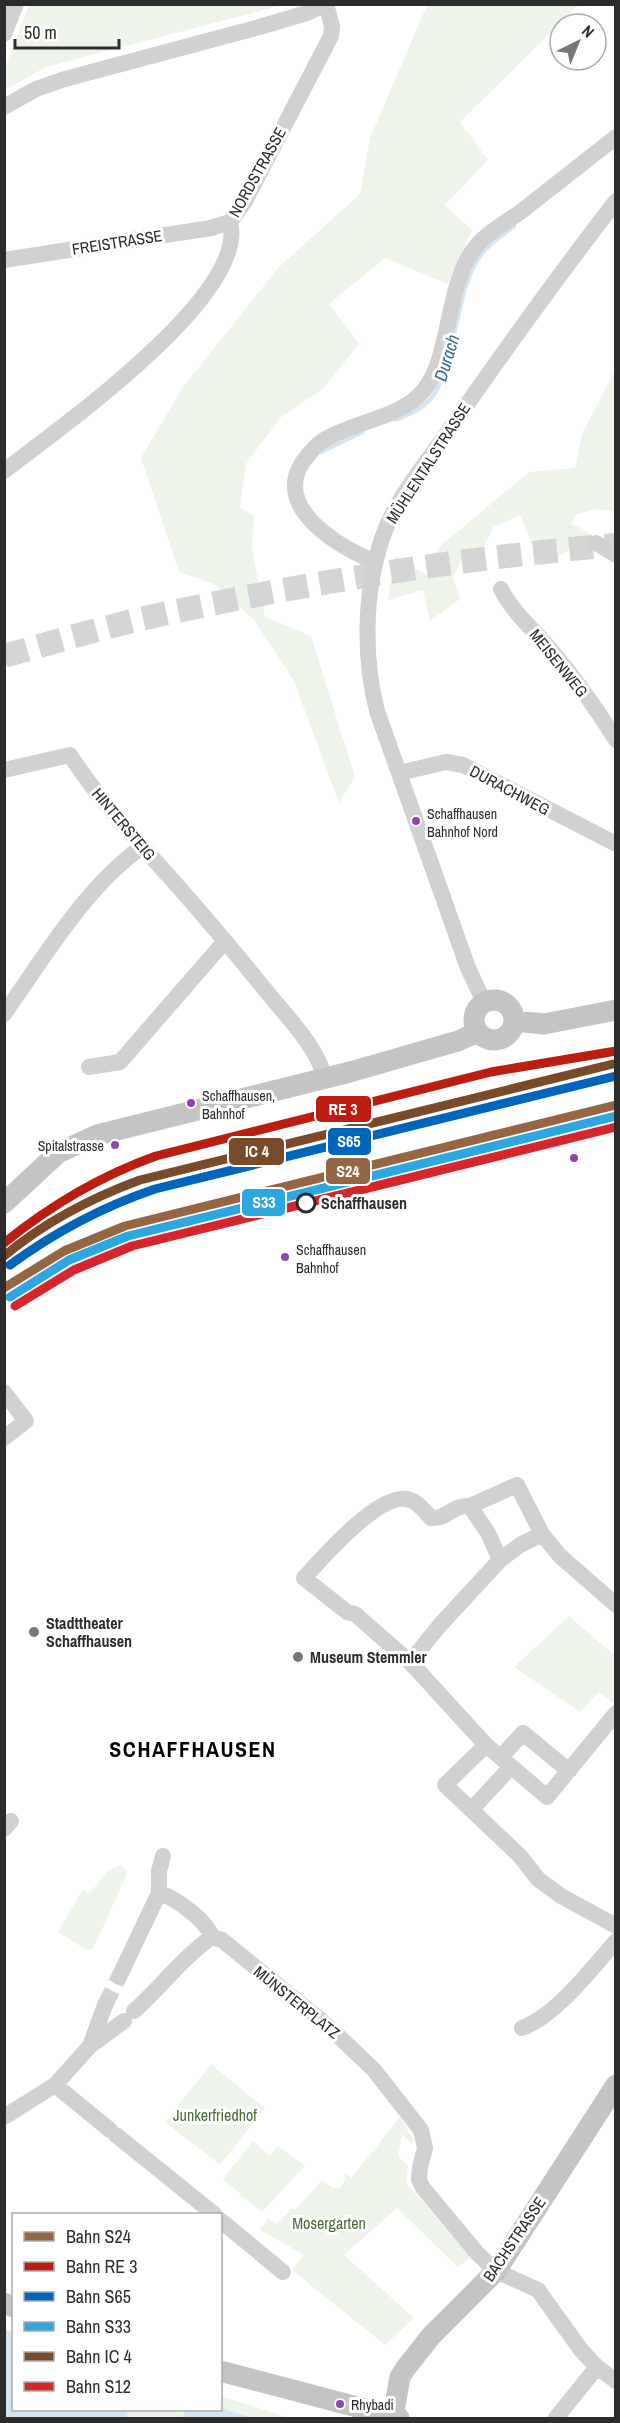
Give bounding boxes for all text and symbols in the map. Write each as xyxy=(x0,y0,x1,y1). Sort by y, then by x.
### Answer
scale bar xyxy=(15,12,118,50)
north arrow xyxy=(548,12,608,72)
text: 50 m xyxy=(24,20,57,45)
text: N xyxy=(577,20,599,42)
street label: NORDSTRASSE xyxy=(223,123,291,221)
street label: FREISTRASSE xyxy=(70,224,164,260)
water label: Durach xyxy=(428,331,465,384)
street label: MÜHLENTALSTRASSE xyxy=(381,398,475,528)
street label: MEISENWEG xyxy=(525,624,593,702)
street label: DURACHWEG xyxy=(466,760,554,820)
street label: HINTERSTEIG xyxy=(87,783,161,865)
place label: Schaffhausen Bahnhof Nord xyxy=(427,805,498,841)
marker: Schaffhausen Bahnhof Nord xyxy=(410,815,422,827)
place label: Schaffhausen, Bahnhof xyxy=(202,1087,275,1123)
line badge: RE 3 xyxy=(315,1095,372,1123)
marker: Schaffhausen, Bahnhof xyxy=(185,1097,197,1109)
text: RE 3 xyxy=(328,1098,358,1120)
line badge: S65 xyxy=(327,1127,372,1156)
text: S65 xyxy=(337,1130,361,1152)
place label: Spitalstrasse xyxy=(38,1137,104,1155)
line badge: IC 4 xyxy=(228,1137,285,1166)
marker: Spitalstrasse xyxy=(109,1139,121,1151)
text: IC 4 xyxy=(245,1140,270,1162)
unlabelled marker xyxy=(568,1152,580,1164)
line badge: S24 xyxy=(325,1157,371,1185)
text: S24 xyxy=(336,1160,360,1182)
line badge: S33 xyxy=(241,1188,286,1217)
text: S33 xyxy=(252,1191,276,1213)
place label: Schaffhausen xyxy=(321,1192,407,1214)
marker: Schaffhausen xyxy=(296,1193,316,1213)
place label: Schaffhausen Bahnhof xyxy=(296,1241,366,1277)
marker: Schaffhausen Bahnhof xyxy=(279,1251,291,1263)
place label: Stadttheater Schaffhausen xyxy=(46,1612,132,1652)
marker: Stadttheater Schaffhausen xyxy=(27,1625,41,1639)
place label: Museum Stemmler xyxy=(310,1646,428,1668)
marker: Museum Stemmler xyxy=(291,1650,305,1664)
district label: SCHAFFHAUSEN xyxy=(109,1734,277,1764)
street label: MÜNSTERPLATZ xyxy=(249,1960,345,2044)
park label: Junkerfriedhof xyxy=(173,2104,257,2126)
street label: BACHSTRASSE xyxy=(478,2192,550,2286)
park label: Mosergarten xyxy=(292,2212,366,2234)
legend xyxy=(12,2213,222,2411)
text: Bahn S24 xyxy=(66,2224,131,2249)
text: Bahn RE 3 xyxy=(66,2254,137,2279)
text: Bahn S65 xyxy=(66,2284,131,2309)
text: Bahn S33 xyxy=(66,2314,131,2339)
text: Bahn IC 4 xyxy=(66,2344,132,2369)
text: Bahn S12 xyxy=(66,2374,131,2399)
place label: Rhybadi xyxy=(351,2396,394,2414)
marker: Rhybadi xyxy=(334,2398,346,2410)

